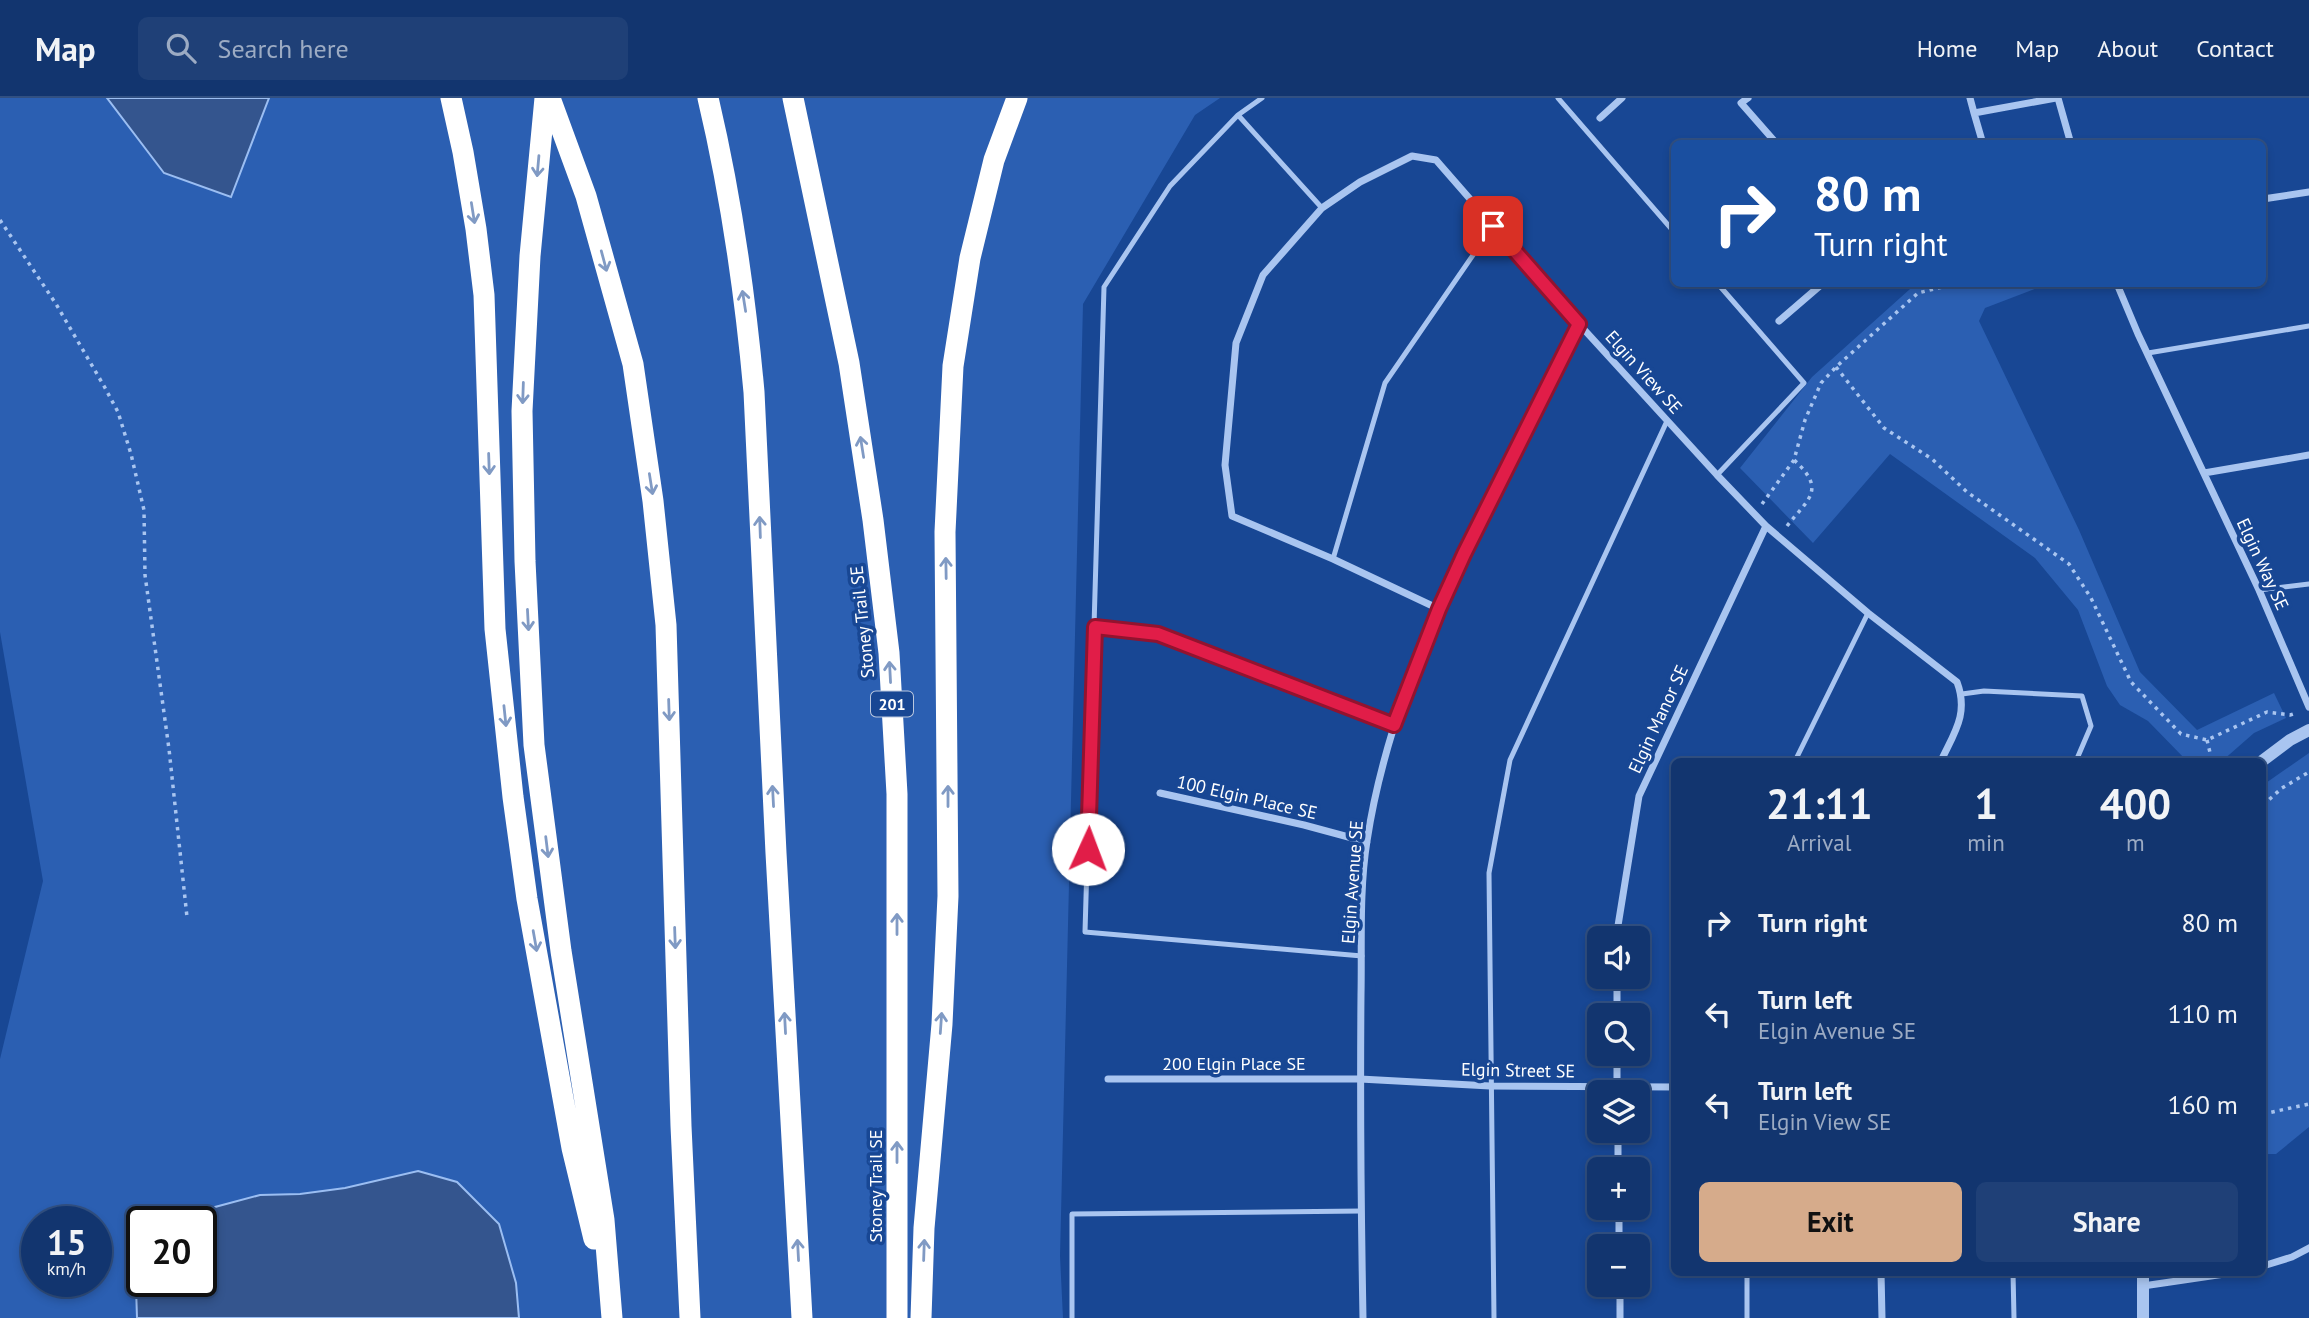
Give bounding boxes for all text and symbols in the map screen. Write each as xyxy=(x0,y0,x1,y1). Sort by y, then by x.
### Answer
search box xyxy=(138,17,628,80)
text: Map xyxy=(35,27,96,70)
icon: search xyxy=(162,29,200,67)
text: Search here xyxy=(218,32,349,65)
text: Home xyxy=(1917,33,1977,64)
text: Map xyxy=(2015,33,2059,64)
text: About xyxy=(2097,33,2158,64)
text: Contact xyxy=(2196,33,2274,64)
one-way arrow xyxy=(532,154,545,177)
text: 80 m xyxy=(1814,161,1921,225)
icon: right xyxy=(1699,168,1790,259)
pin xyxy=(1463,196,1523,256)
one-way arrow xyxy=(467,201,480,224)
icon: arrive xyxy=(1474,207,1512,245)
text: Turn right xyxy=(1814,223,1948,265)
one-way arrow xyxy=(598,250,611,272)
one-way arrow xyxy=(737,290,750,313)
street label: Elgin View SE xyxy=(1601,326,1687,418)
one-way arrow xyxy=(516,381,529,404)
one-way arrow xyxy=(855,436,868,459)
one-way arrow xyxy=(482,452,496,475)
one-way arrow xyxy=(644,472,657,495)
street label: Elgin Way SE xyxy=(2232,514,2294,614)
one-way arrow xyxy=(754,516,767,539)
one-way arrow xyxy=(939,557,952,580)
street label: Stoney Trail SE xyxy=(845,565,879,679)
one-way arrow xyxy=(522,608,535,631)
one-way arrow xyxy=(884,661,897,684)
street label: Elgin Manor SE xyxy=(1623,661,1693,777)
road number: 201 xyxy=(871,692,913,716)
one-way arrow xyxy=(662,699,675,722)
one-way arrow xyxy=(498,704,511,726)
street label: 100 Elgin Place SE xyxy=(1175,770,1319,824)
text: 21:11 xyxy=(1766,776,1872,831)
text: 1 xyxy=(1974,776,1998,831)
text: 400 xyxy=(2100,776,2171,831)
one-way arrow xyxy=(941,784,955,807)
one-way arrow xyxy=(766,785,779,807)
position arrow xyxy=(1051,812,1125,886)
street label: Elgin Avenue SE xyxy=(1336,819,1368,945)
text: Arrival xyxy=(1787,828,1851,857)
text: min xyxy=(1967,828,2005,857)
text: m xyxy=(2126,828,2145,857)
one-way arrow xyxy=(541,835,554,858)
icon: right xyxy=(1699,904,1737,942)
text: Turn right xyxy=(1758,906,1867,939)
text: 80 m xyxy=(2182,906,2238,939)
one-way arrow xyxy=(890,913,904,936)
one-way arrow xyxy=(669,926,682,949)
map controls xyxy=(1587,926,1650,1297)
button: sound xyxy=(1587,926,1650,989)
one-way arrow xyxy=(529,929,542,952)
text: Turn left xyxy=(1758,983,1852,1016)
icon: left xyxy=(1699,995,1737,1033)
text: 110 m xyxy=(2167,997,2238,1030)
button: search xyxy=(1587,1003,1650,1066)
one-way arrow xyxy=(779,1012,792,1035)
one-way arrow xyxy=(935,1012,948,1035)
text: Elgin Avenue SE xyxy=(1758,1016,1916,1045)
street label: 200 Elgin Place SE xyxy=(1162,1052,1306,1075)
street label: Elgin Street SE xyxy=(1461,1058,1575,1082)
text: Turn left xyxy=(1758,1074,1852,1107)
button: layers xyxy=(1587,1080,1650,1143)
icon: left xyxy=(1699,1086,1737,1124)
text: 160 m xyxy=(2167,1088,2238,1121)
text: Elgin View SE xyxy=(1758,1107,1891,1136)
street label: Stoney Trail SE xyxy=(864,1130,887,1242)
one-way arrow xyxy=(890,1141,904,1164)
button: + xyxy=(1587,1157,1650,1220)
button: Exit xyxy=(1699,1182,1962,1262)
button: Share xyxy=(1976,1182,2238,1262)
speed limit sign: 20 xyxy=(126,1206,217,1297)
text: 15 xyxy=(47,1219,86,1265)
button: − xyxy=(1587,1234,1650,1297)
one-way arrow xyxy=(791,1239,804,1262)
one-way arrow xyxy=(917,1239,930,1262)
text: km/h xyxy=(47,1257,86,1280)

